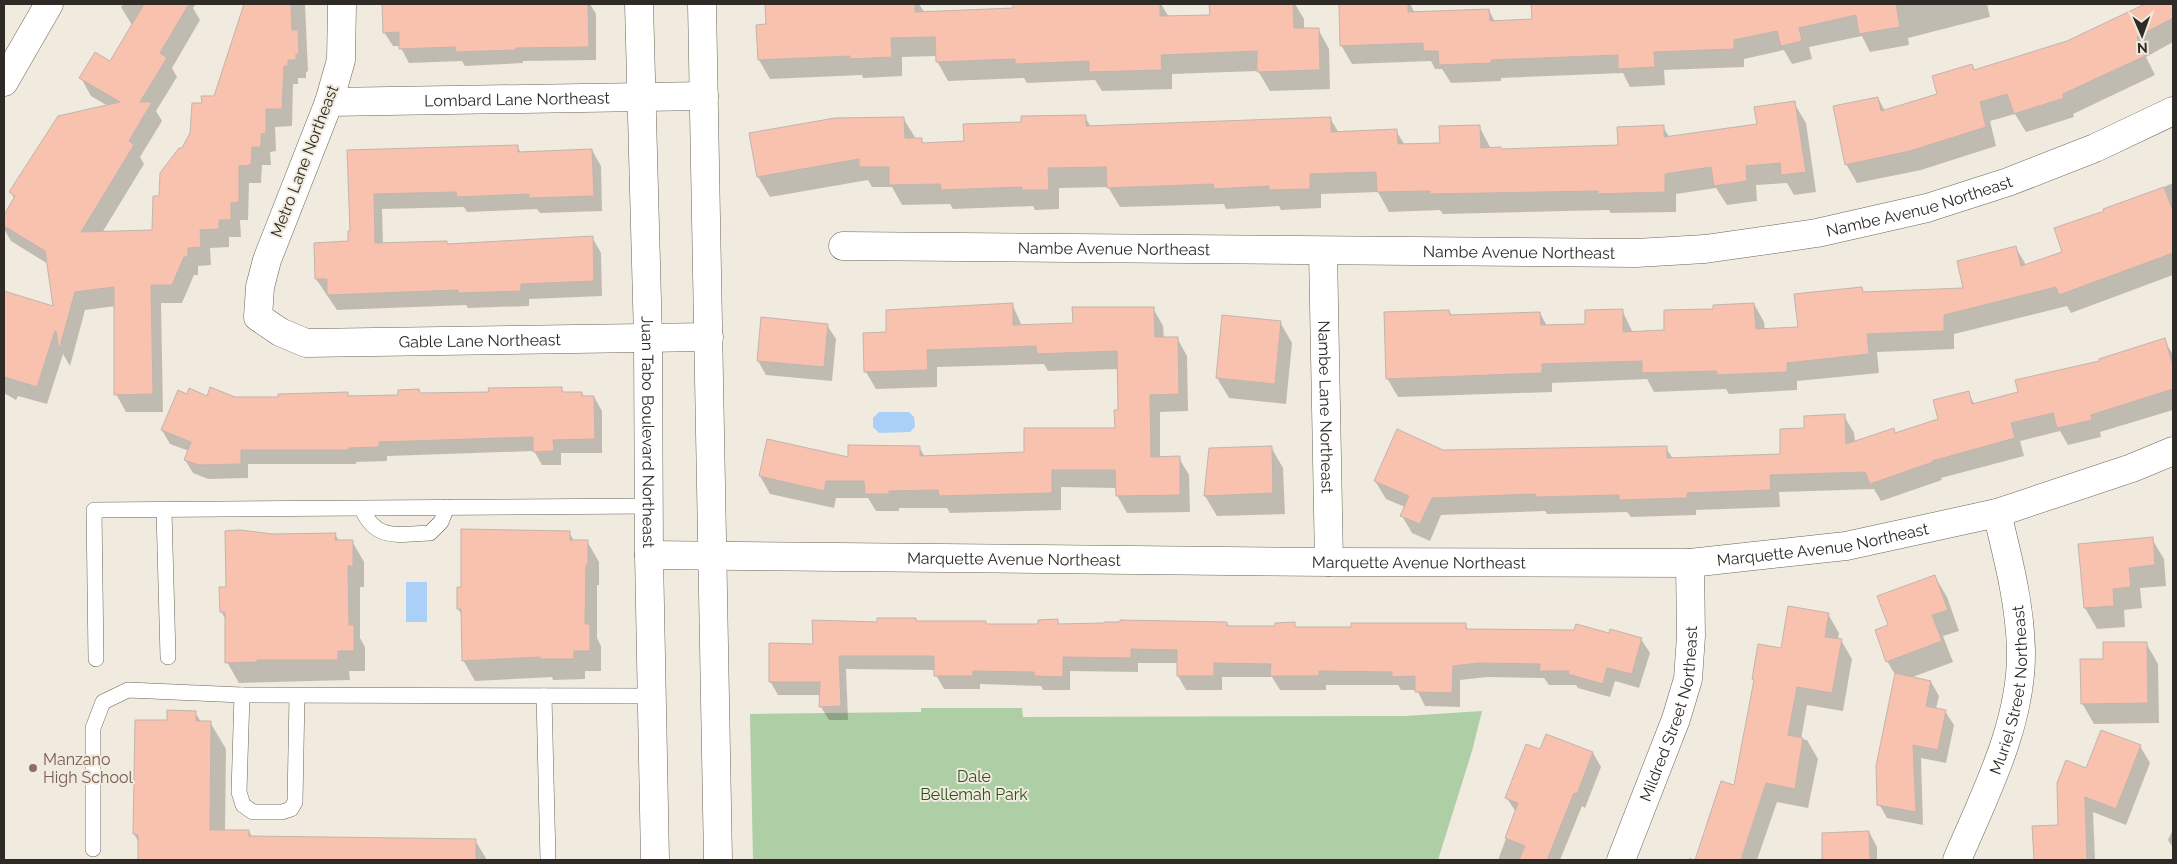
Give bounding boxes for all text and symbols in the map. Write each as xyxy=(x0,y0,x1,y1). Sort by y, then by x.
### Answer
north arrow xyxy=(2117,10,2167,60)
text: N xyxy=(2137,40,2148,56)
street label: Metro Lane Northeast xyxy=(267,82,343,240)
street label: Lombard Lane Northeast xyxy=(424,88,611,110)
street label: Nambe Avenue Northeast xyxy=(1824,172,2016,241)
street label: Nambe Avenue Northeast xyxy=(1018,239,1211,259)
street label: Nambe Avenue Northeast xyxy=(1423,242,1616,263)
street label: Juan Tabo Boulevard Northeast xyxy=(637,316,658,549)
street label: Nambe Lane Northeast xyxy=(1314,320,1337,494)
street label: Gable Lane Northeast xyxy=(399,330,562,352)
street label: Marquette Avenue Northeast xyxy=(1716,519,1931,570)
street label: Marquette Avenue Northeast xyxy=(907,549,1122,570)
street label: Marquette Avenue Northeast xyxy=(1312,553,1527,573)
street label: Muriel Street Northeast xyxy=(1986,604,2031,777)
street label: Mildred Street Northeast xyxy=(1636,625,1701,804)
place label: Manzano High School xyxy=(43,750,133,787)
marker: Manzano High School xyxy=(27,762,39,774)
park label: Dale Bellemah Park xyxy=(920,767,1028,804)

